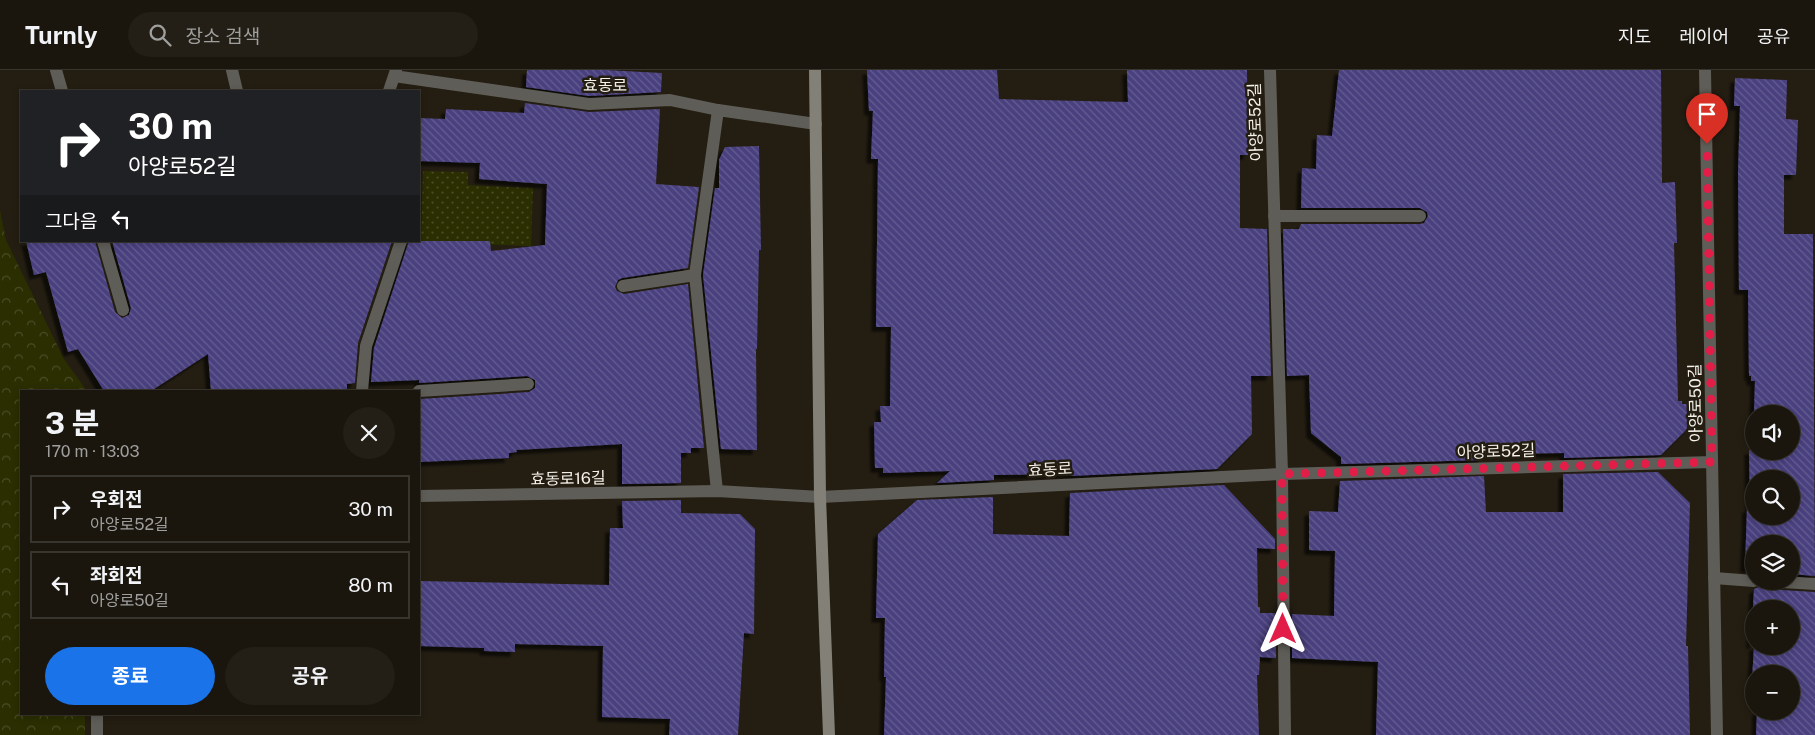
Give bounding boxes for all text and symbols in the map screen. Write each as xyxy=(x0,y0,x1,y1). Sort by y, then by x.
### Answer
search box xyxy=(128,12,478,57)
text: Turnly xyxy=(25,21,98,49)
icon: search xyxy=(146,21,174,49)
text: 장소 검색 xyxy=(186,25,260,47)
text: 지도 xyxy=(1618,26,1651,47)
text: 레이어 xyxy=(1679,26,1729,47)
text: 공유 xyxy=(1757,26,1790,47)
street label: 효동로 xyxy=(583,76,627,95)
street label: 아양로52길 xyxy=(1245,82,1266,162)
pin xyxy=(1686,93,1728,144)
icon: arrive xyxy=(1693,100,1721,128)
text: 30 m xyxy=(128,106,213,147)
icon: right xyxy=(45,110,110,175)
text: 아양로52길 xyxy=(128,153,236,179)
icon: left xyxy=(107,205,135,233)
text: 그다음 xyxy=(45,210,97,232)
street label: 아양로50길 xyxy=(1685,363,1706,443)
text: 3 분 xyxy=(45,405,99,441)
map controls xyxy=(1745,405,1800,720)
button: sound xyxy=(1745,405,1800,460)
button: close xyxy=(343,407,395,459)
street label: 아양로52길 xyxy=(1456,441,1536,462)
text: 170 m · 13:03 xyxy=(45,442,140,461)
street label: 효동로 xyxy=(1027,459,1073,480)
street label: 효동로16길 xyxy=(530,468,606,489)
button: search xyxy=(1745,470,1800,525)
text: 우회전 xyxy=(90,488,142,510)
icon: right xyxy=(47,495,75,523)
text: 30 m xyxy=(348,498,393,520)
text: 아양로52길 xyxy=(90,515,169,534)
button: layers xyxy=(1745,535,1800,590)
text: 좌회전 xyxy=(90,564,142,586)
icon: left xyxy=(47,571,75,599)
text: 80 m xyxy=(348,574,393,596)
text: 아양로50길 xyxy=(90,591,169,610)
button: + xyxy=(1745,600,1800,655)
position arrow xyxy=(1256,602,1308,654)
button: 종료 xyxy=(45,647,215,705)
button: 공유 xyxy=(225,647,395,705)
button: − xyxy=(1745,665,1800,720)

